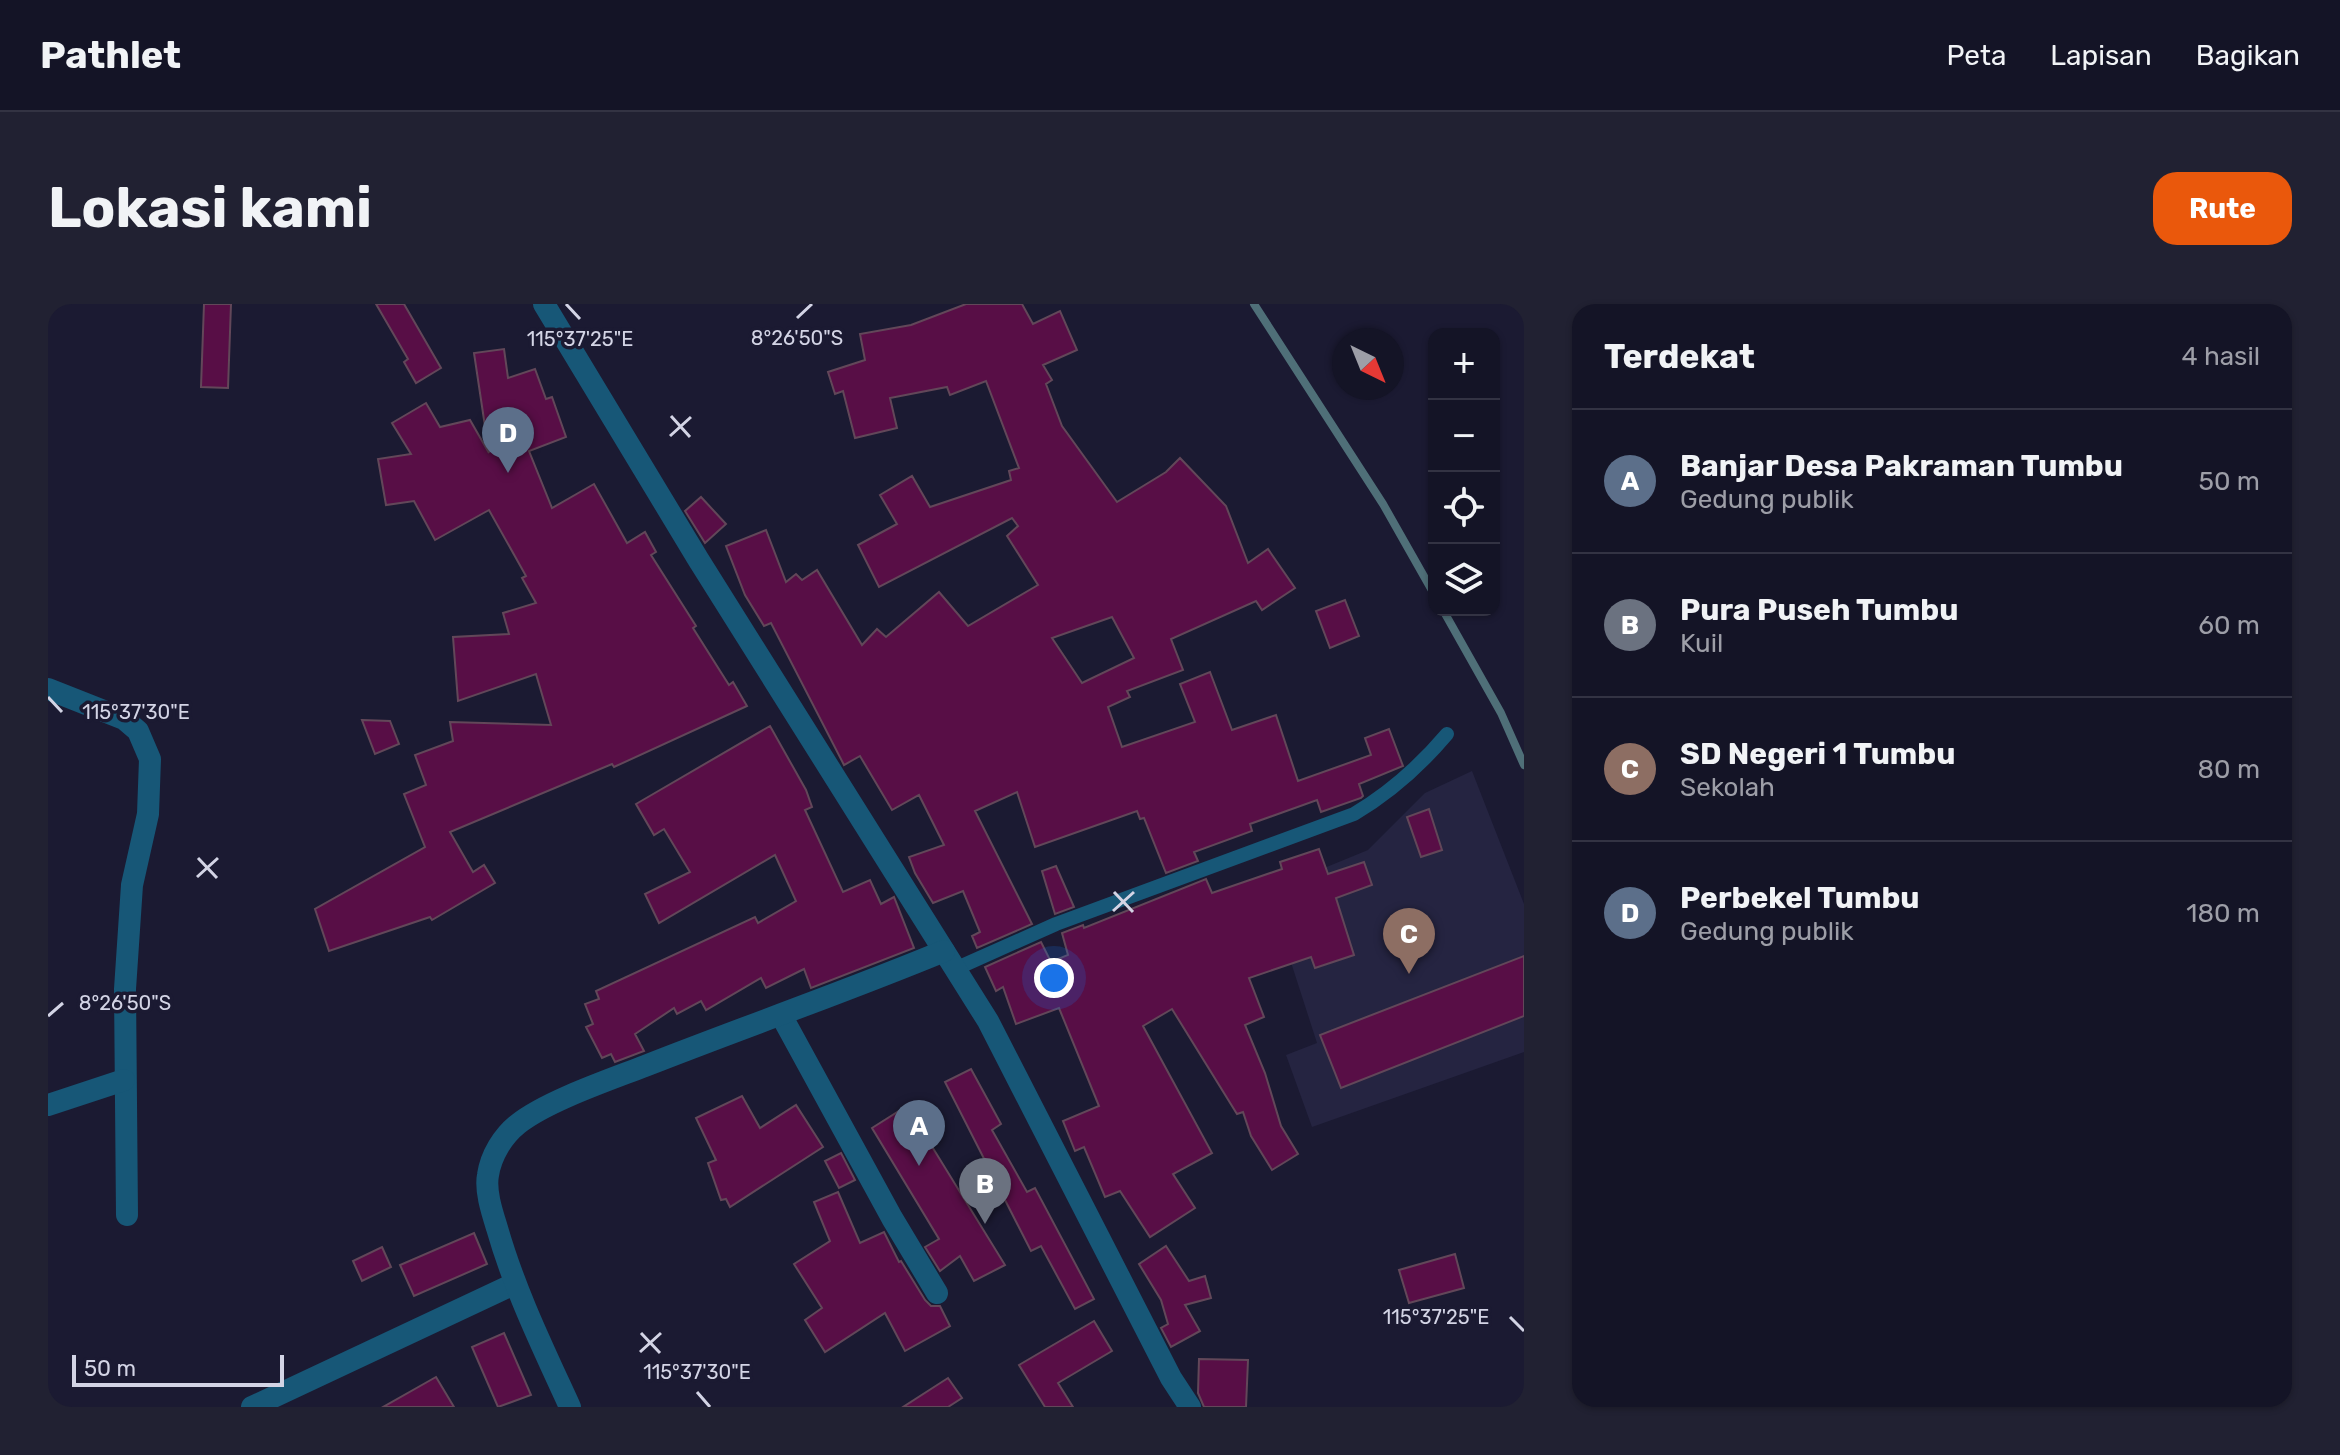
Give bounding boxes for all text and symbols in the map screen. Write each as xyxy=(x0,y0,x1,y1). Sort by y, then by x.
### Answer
text: Pathlet xyxy=(40,32,181,78)
text: Peta xyxy=(1947,39,2006,72)
text: Lapisan xyxy=(2050,39,2152,72)
text: Bagikan xyxy=(2196,39,2300,72)
button: Rute xyxy=(2153,172,2292,245)
text: Lokasi kami xyxy=(48,175,372,241)
text: 8°26'50"S xyxy=(751,326,843,350)
text: 115°37'25"E xyxy=(527,327,633,351)
north arrow xyxy=(1332,328,1404,400)
map controls xyxy=(1428,328,1500,616)
button: + xyxy=(1428,328,1500,400)
text: Terdekat xyxy=(1604,336,1755,377)
text: 4 hasil xyxy=(2181,341,2260,372)
button: − xyxy=(1428,400,1500,472)
pin: D xyxy=(482,407,534,473)
text: Banjar Desa Pakraman Tumbu xyxy=(1680,448,2123,484)
text: A xyxy=(1621,466,1639,497)
text: 50 m xyxy=(2199,466,2260,497)
button: locate xyxy=(1428,472,1500,544)
text: Gedung publik xyxy=(1680,484,1854,515)
button: layers xyxy=(1428,544,1500,616)
text: Pura Puseh Tumbu xyxy=(1680,592,1958,628)
text: B xyxy=(1621,610,1639,641)
text: 60 m xyxy=(2198,610,2260,641)
text: Kuil xyxy=(1680,628,1723,659)
text: 115°37'30"E xyxy=(82,700,190,724)
text: SD Negeri 1 Tumbu xyxy=(1680,736,1956,772)
text: C xyxy=(1621,754,1639,785)
text: 80 m xyxy=(2197,754,2260,785)
text: Sekolah xyxy=(1680,772,1775,803)
text: Perbekel Tumbu xyxy=(1680,880,1920,916)
text: D xyxy=(1621,898,1639,929)
text: 180 m xyxy=(2186,898,2260,929)
pin: C xyxy=(1383,908,1435,974)
text: Gedung publik xyxy=(1680,916,1854,947)
your location xyxy=(1034,958,1074,998)
text: 8°26'50"S xyxy=(79,991,171,1015)
pin: A xyxy=(893,1100,945,1166)
pin: B xyxy=(959,1158,1011,1224)
text: 115°37'25"E xyxy=(1383,1305,1489,1329)
scale bar xyxy=(72,1351,284,1387)
text: 50 m xyxy=(84,1355,136,1382)
text: 115°37'30"E xyxy=(643,1360,751,1384)

